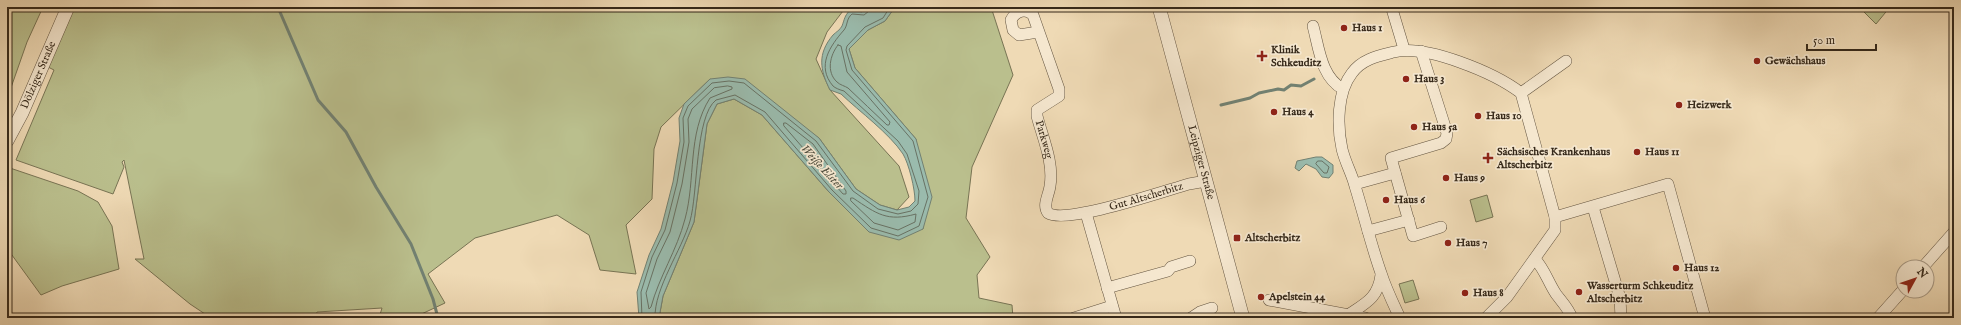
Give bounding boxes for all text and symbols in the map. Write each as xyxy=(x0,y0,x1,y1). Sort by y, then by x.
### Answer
place label: Haus 1 xyxy=(1352,21,1382,35)
marker: Haus 1 xyxy=(1339,23,1349,33)
scale bar xyxy=(1807,26,1876,52)
text: 50 m xyxy=(1813,33,1835,48)
street label: Dölziger Straße xyxy=(18,39,59,111)
place label: Klinik Schkeuditz xyxy=(1271,43,1322,70)
marker: Klinik Schkeuditz xyxy=(1256,50,1268,62)
place label: Gewächshaus xyxy=(1765,54,1826,68)
marker: Gewächshaus xyxy=(1752,56,1762,66)
place label: Haus 3 xyxy=(1414,72,1444,86)
marker: Haus 3 xyxy=(1401,74,1411,84)
place label: Heizwerk xyxy=(1687,98,1733,112)
marker: Heizwerk xyxy=(1674,100,1684,110)
place label: Haus 4 xyxy=(1282,105,1314,119)
marker: Haus 4 xyxy=(1269,107,1279,117)
place label: Haus 10 xyxy=(1486,109,1522,123)
marker: Haus 10 xyxy=(1473,111,1483,121)
street label: Parkweg xyxy=(1032,119,1056,161)
place label: Haus 5a xyxy=(1422,120,1457,134)
marker: Haus 5a xyxy=(1409,122,1419,132)
street label: Leipziger Straße xyxy=(1184,124,1218,201)
water label: Weiße Elster xyxy=(797,141,847,193)
place label: Sächsisches Krankenhaus Altscherbitz xyxy=(1496,145,1610,172)
place label: Haus 11 xyxy=(1645,145,1679,159)
marker: Haus 11 xyxy=(1632,147,1642,157)
marker: Sächsisches Krankenhaus Altscherbitz xyxy=(1482,152,1494,164)
place label: Haus 9 xyxy=(1454,171,1485,185)
marker: Haus 9 xyxy=(1441,173,1451,183)
street label: Gut Altscherbitz xyxy=(1108,179,1185,214)
place label: Haus 6 xyxy=(1394,193,1426,207)
marker: Haus 6 xyxy=(1381,195,1391,205)
place label: Altscherbitz xyxy=(1244,231,1301,245)
marker: Altscherbitz xyxy=(1232,233,1242,243)
place label: Haus 7 xyxy=(1456,236,1487,250)
marker: Haus 7 xyxy=(1443,238,1453,248)
north arrow xyxy=(1895,259,1935,299)
place label: Haus 12 xyxy=(1684,261,1720,275)
marker: Haus 12 xyxy=(1671,263,1681,273)
text: N xyxy=(1913,264,1931,282)
place label: Wasserturm Schkeuditz Altscherbitz xyxy=(1586,279,1694,306)
place label: Haus 8 xyxy=(1473,286,1504,300)
marker: Wasserturm Schkeuditz Altscherbitz xyxy=(1574,287,1584,297)
marker: Haus 8 xyxy=(1460,288,1470,298)
place label: Apelstein 44 xyxy=(1268,290,1326,304)
marker: Apelstein 44 xyxy=(1256,292,1266,302)

